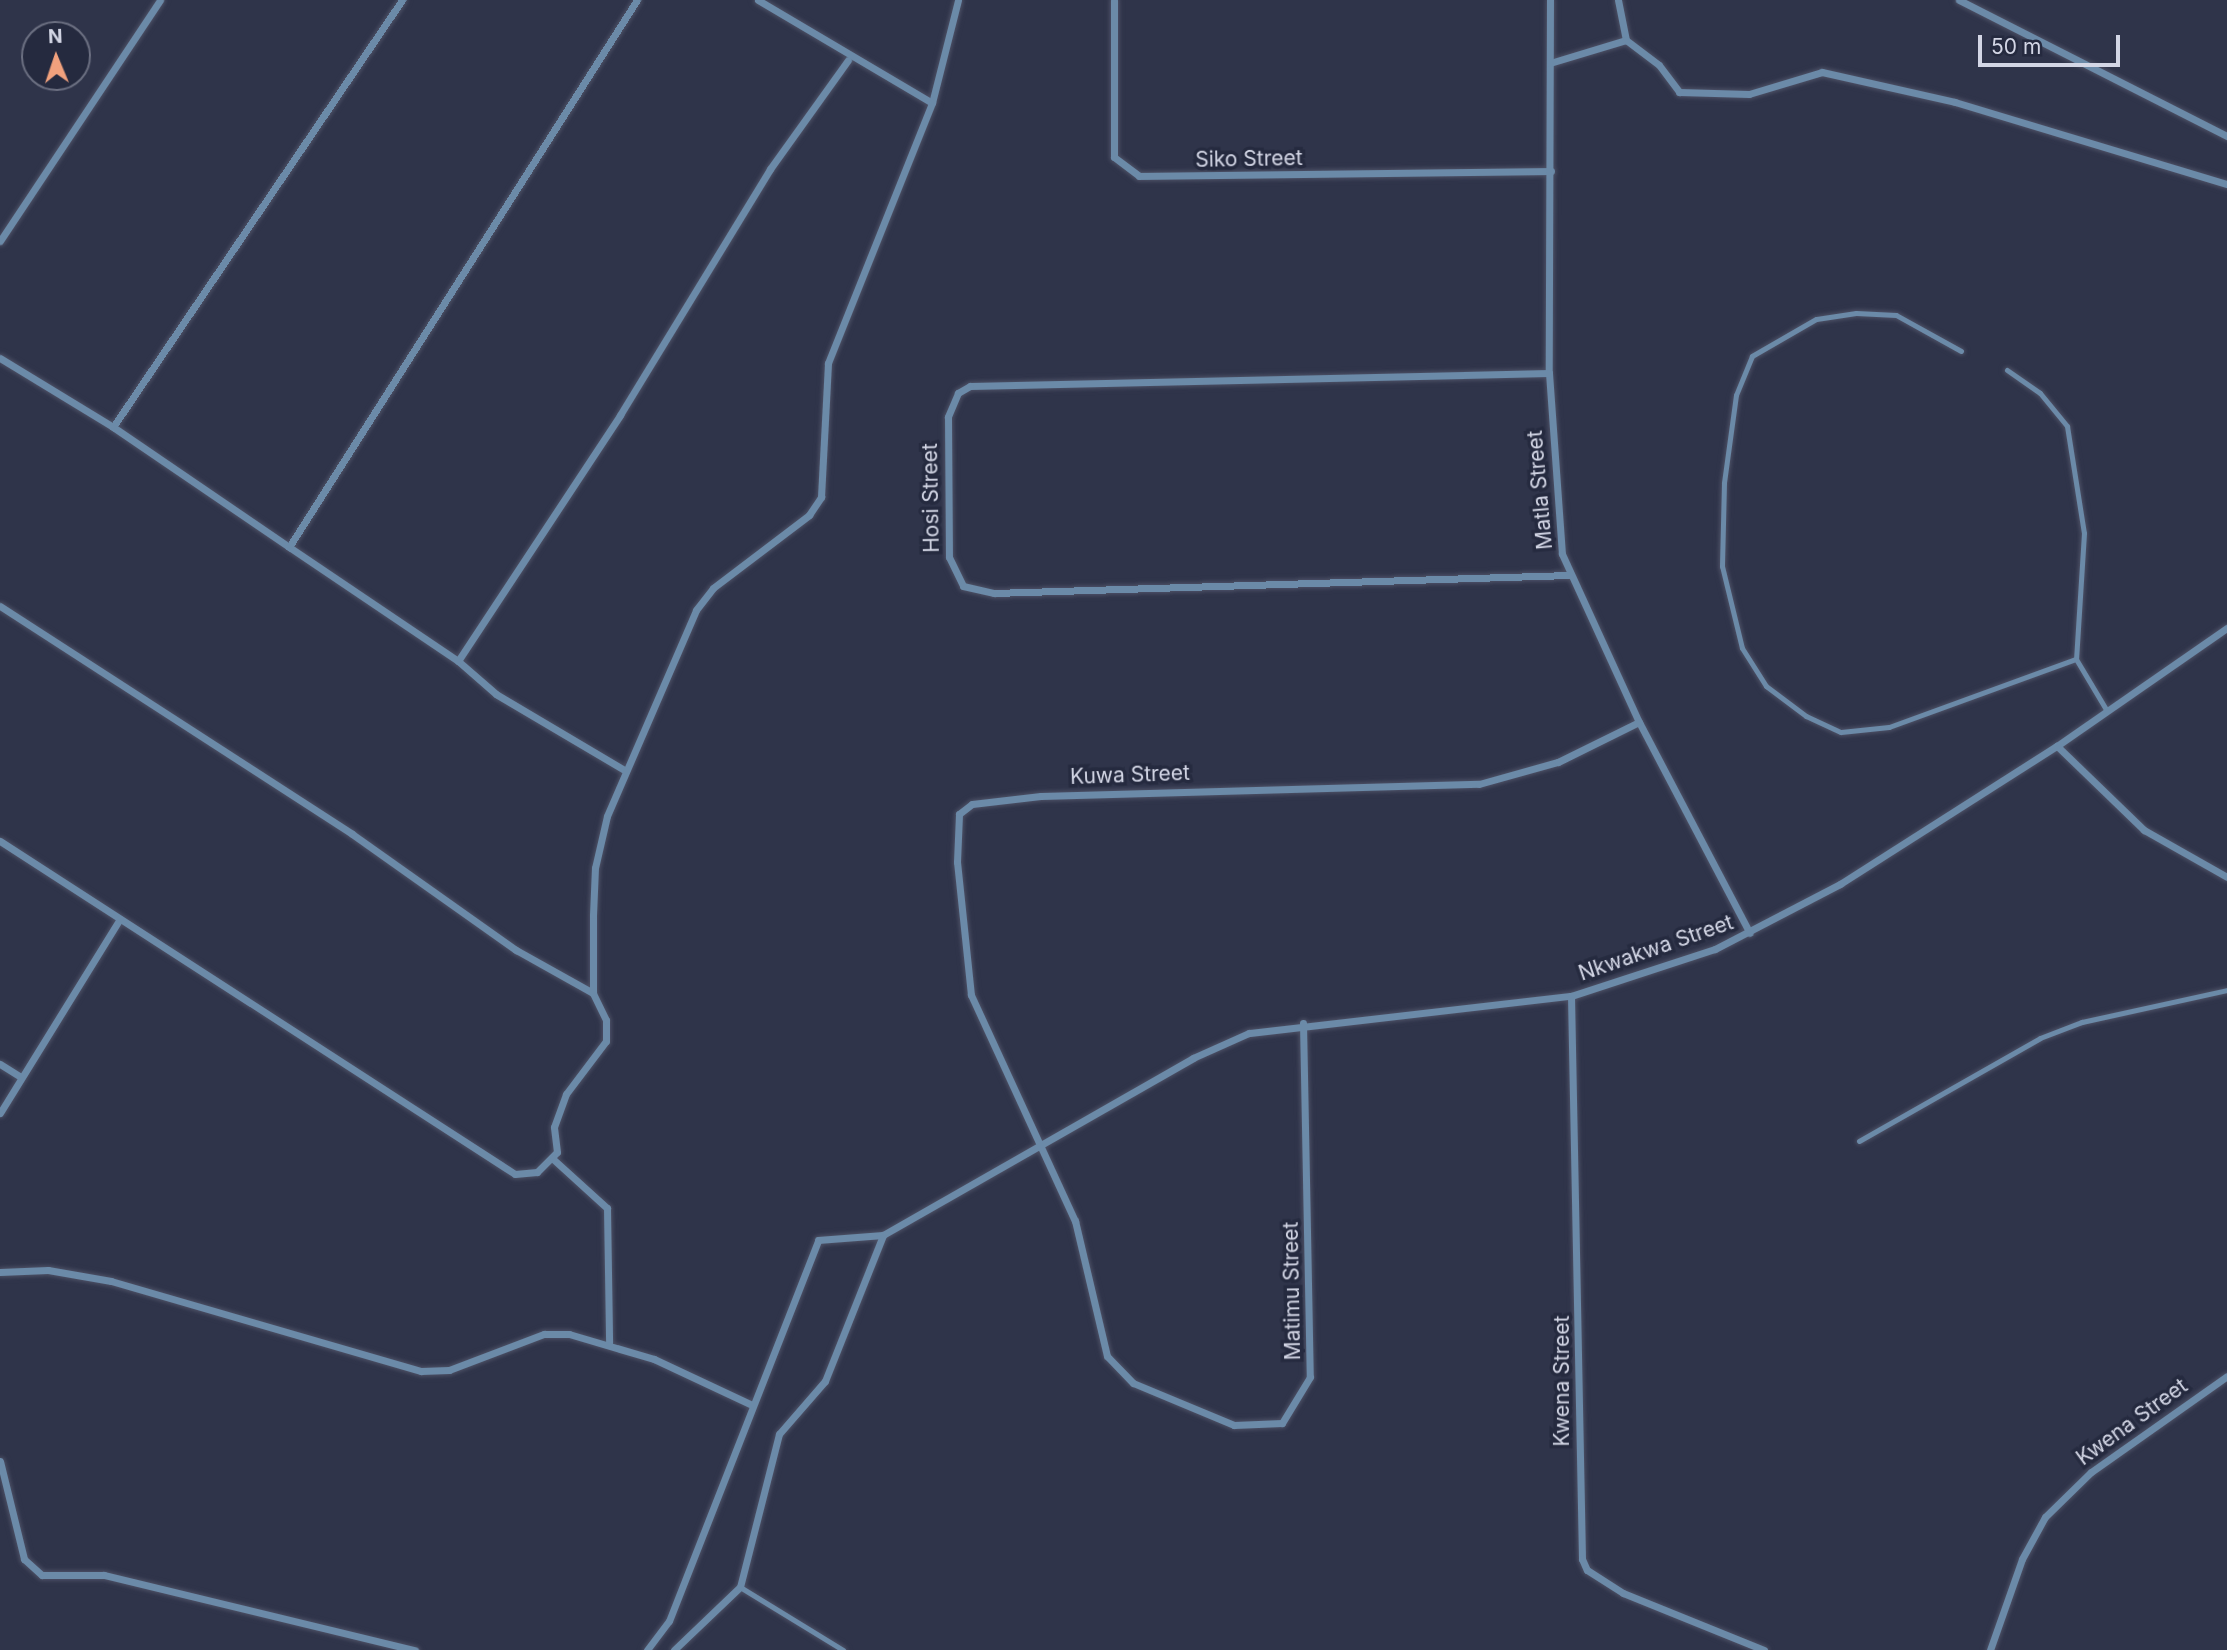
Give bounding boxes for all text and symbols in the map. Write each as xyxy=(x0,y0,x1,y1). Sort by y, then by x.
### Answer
north arrow xyxy=(21,21,91,91)
scale bar xyxy=(1982,21,2124,65)
text: N xyxy=(48,25,63,48)
text: 50 m xyxy=(1991,34,2041,59)
street label: Siko Street xyxy=(1195,145,1303,173)
street label: Matla Street xyxy=(1522,429,1558,551)
street label: Hosi Street xyxy=(917,443,945,553)
street label: Kuwa Street xyxy=(1070,760,1190,790)
street label: Nkwakwa Street xyxy=(1575,910,1737,986)
street label: Matimu Street xyxy=(1278,1221,1306,1361)
street label: Kwena Street xyxy=(1549,1315,1575,1447)
street label: Kwena Street xyxy=(2072,1373,2192,1471)

